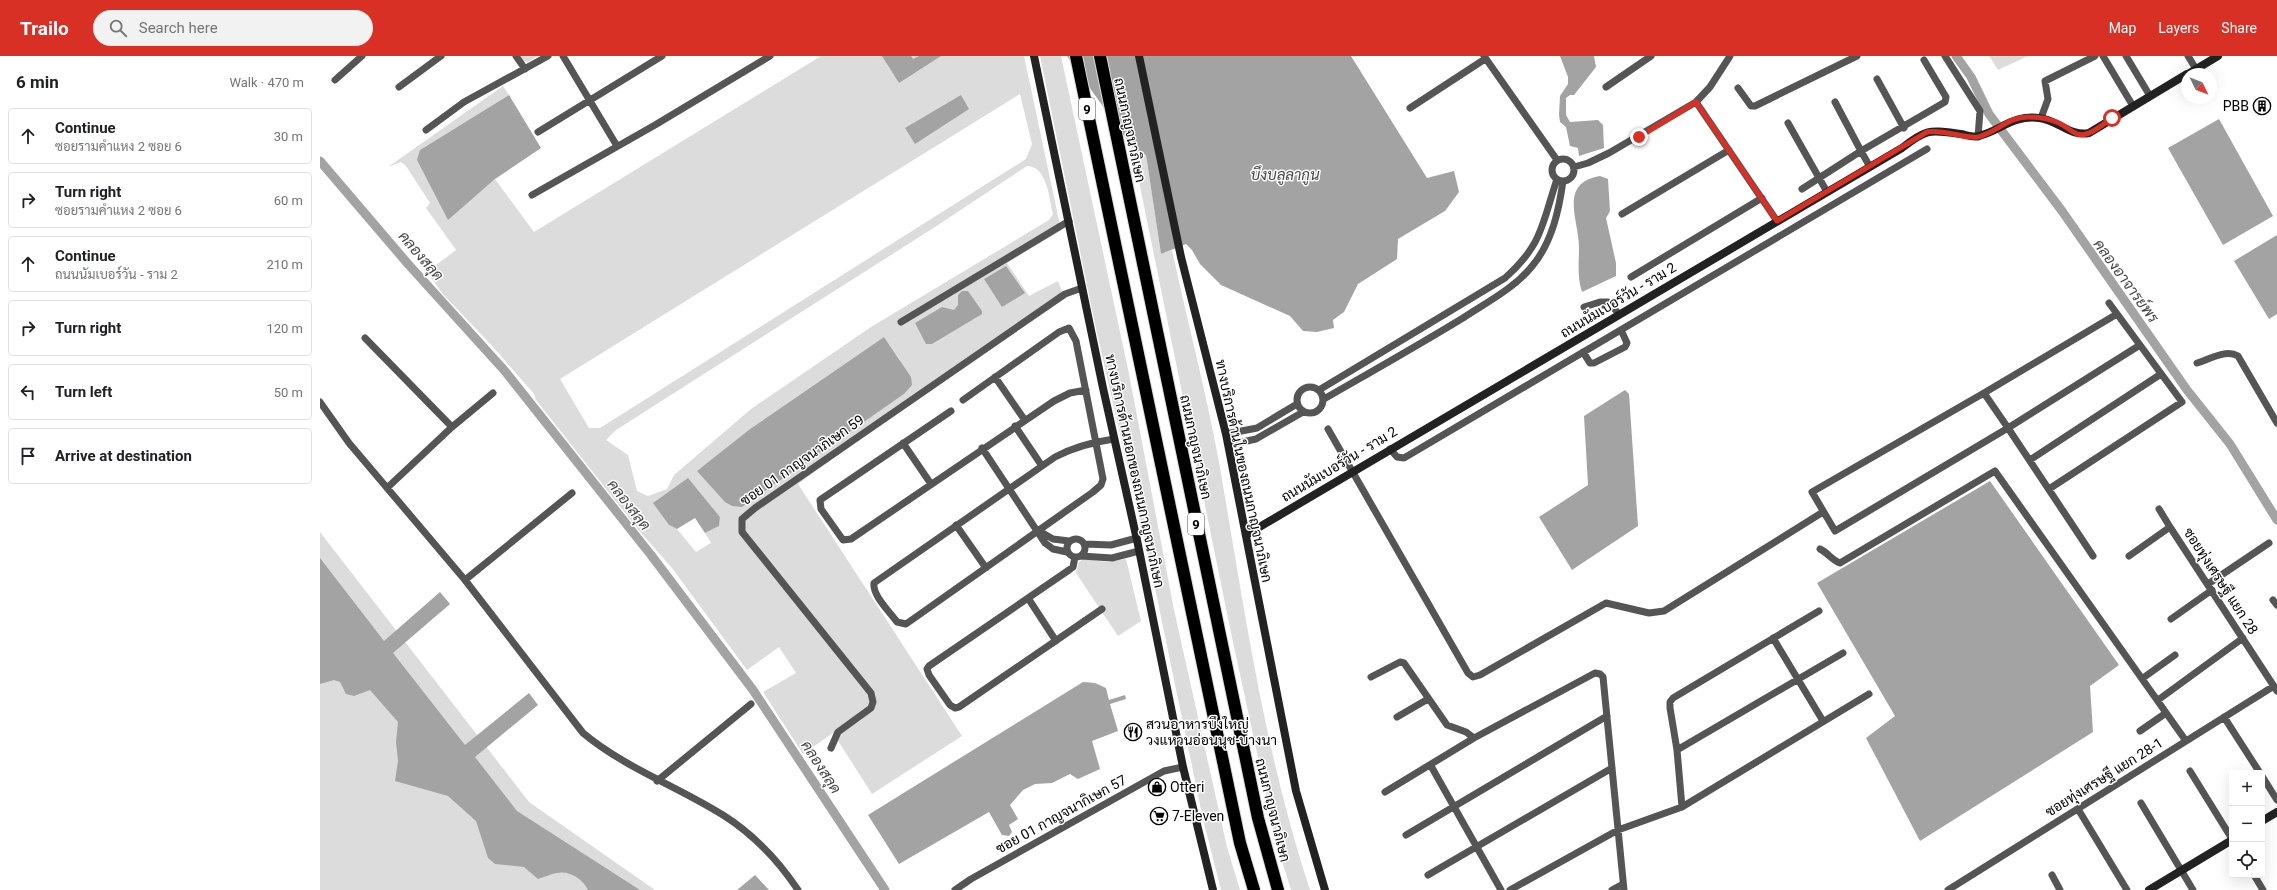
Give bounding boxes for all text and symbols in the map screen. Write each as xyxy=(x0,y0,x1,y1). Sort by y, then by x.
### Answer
search box xyxy=(93,10,373,46)
text: Trailo xyxy=(20,17,69,40)
icon: search xyxy=(107,17,129,39)
text: Search here xyxy=(139,19,218,37)
text: Map xyxy=(2109,20,2136,36)
text: Layers xyxy=(2158,20,2199,36)
text: Share xyxy=(2221,20,2257,36)
north arrow xyxy=(2181,68,2217,104)
text: 6 min xyxy=(16,72,59,92)
text: Walk · 470 m xyxy=(229,75,304,90)
street label: ถนนกาญจนาภิเษก xyxy=(1110,76,1149,184)
building icon: PBB xyxy=(2252,96,2272,116)
road number: 9 xyxy=(1079,98,1095,120)
place label: PBB xyxy=(2223,98,2249,114)
route start xyxy=(2103,109,2121,127)
text: Continue xyxy=(55,119,116,137)
icon: ahead xyxy=(17,125,39,147)
route end xyxy=(1630,128,1648,146)
text: 30 m xyxy=(274,129,303,144)
text: ซอยรามคำแหง 2 ซอย 6 xyxy=(55,139,182,154)
water label: บึงบลูลากูน xyxy=(1250,165,1320,185)
text: Turn right xyxy=(55,183,121,201)
icon: right xyxy=(17,189,39,211)
text: 60 m xyxy=(274,193,303,208)
text: ซอยรามคำแหง 2 ซอย 6 xyxy=(55,203,182,218)
water label: คลองสลุด xyxy=(393,228,447,286)
water label: คลองอาจารย์พร xyxy=(2090,235,2164,327)
text: Continue xyxy=(55,247,116,265)
icon: ahead xyxy=(17,253,39,275)
text: 210 m xyxy=(266,257,303,272)
street label: ถนนนัมเบอร์วัน - ราม 2 xyxy=(1557,258,1679,341)
text: ถนนนัมเบอร์วัน - ราม 2 xyxy=(55,267,178,282)
icon: right xyxy=(17,317,39,339)
text: Turn right xyxy=(55,319,121,337)
text: 120 m xyxy=(266,321,303,336)
street label: ทางบริการด้านนอกของถนนกาญจนาภิเษก xyxy=(1101,353,1169,589)
street label: ทางบริการด้านในของถนนกาญจนาภิเษก xyxy=(1212,358,1276,584)
icon: left xyxy=(17,381,39,403)
text: Turn left xyxy=(55,383,112,401)
text: 50 m xyxy=(274,385,303,400)
street label: ถนนกาญจนาภิเษก xyxy=(1176,393,1215,501)
street label: ซอย 01 กาญจนาภิเษก 59 xyxy=(737,411,867,510)
street label: ถนนนัมเบอร์วัน - ราม 2 xyxy=(1278,422,1400,505)
icon: arrive xyxy=(17,445,39,467)
text: Arrive at destination xyxy=(55,447,192,465)
water label: คลองสลุด xyxy=(602,476,655,535)
road number: 9 xyxy=(1188,513,1204,535)
street label: ซอยทุ่งเศรษฐี แยก 28 xyxy=(2179,524,2262,638)
place label: สวนอาหารบึงใหญ่ วงแหวนอ่อนนุช-บางนา xyxy=(1146,716,1277,750)
restaurant icon: สวนอาหารบึงใหญ่ วงแหวนอ่อนนุช-บางนา xyxy=(1123,722,1143,742)
street label: ซอยทุ่งเศรษฐี แยก 28-1 xyxy=(2042,733,2167,821)
water label: คลองสลุด xyxy=(796,737,845,798)
street label: ถนนกาญจนาภิเษก xyxy=(1251,756,1294,864)
map controls xyxy=(2229,770,2265,878)
button: + xyxy=(2229,770,2265,806)
street label: ซอย 01 กาญจนากิเษก 57 xyxy=(993,771,1130,857)
shop icon: Otteri xyxy=(1147,777,1167,797)
place label: Otteri xyxy=(1170,779,1204,795)
supermarket icon: 7-Eleven xyxy=(1149,806,1169,826)
button: − xyxy=(2229,806,2265,842)
place label: 7-Eleven xyxy=(1172,808,1224,824)
button: locate xyxy=(2229,842,2265,878)

